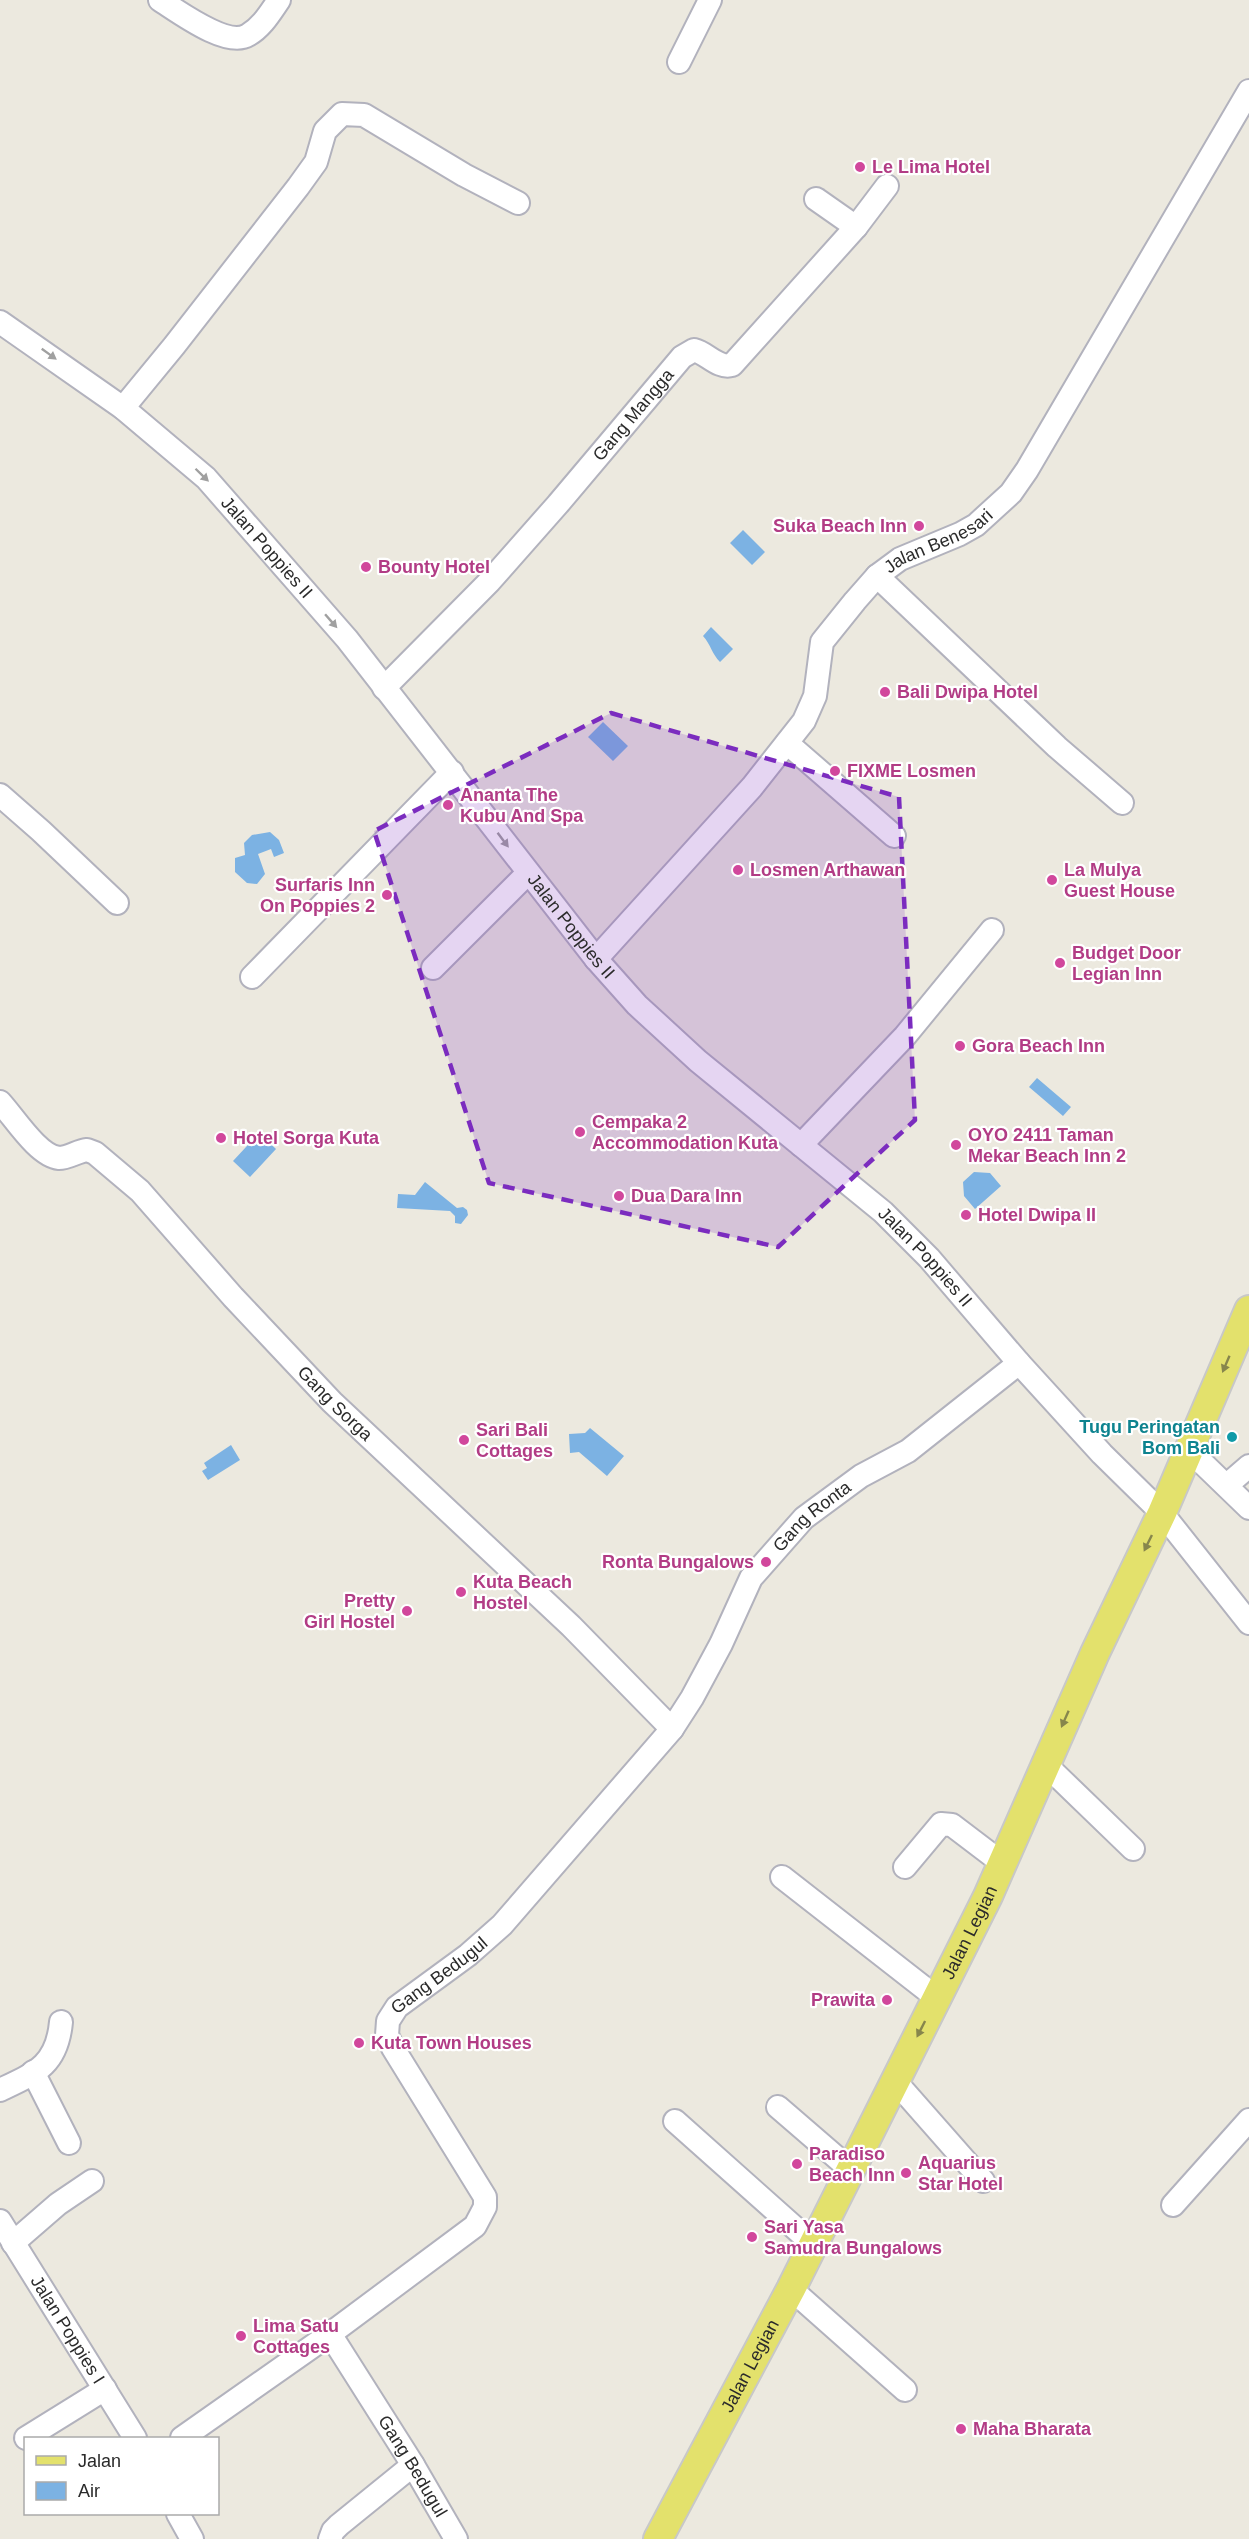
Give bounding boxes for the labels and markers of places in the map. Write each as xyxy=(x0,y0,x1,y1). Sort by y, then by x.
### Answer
place label: Le Lima Hotel xyxy=(872,157,990,177)
marker: Le Lima Hotel xyxy=(853,160,867,174)
place label: Suka Beach Inn xyxy=(773,516,907,536)
marker: Suka Beach Inn xyxy=(912,519,926,533)
place label: Bounty Hotel xyxy=(378,557,490,577)
marker: Bounty Hotel xyxy=(359,560,373,574)
place label: Bali Dwipa Hotel xyxy=(897,682,1038,702)
marker: Bali Dwipa Hotel xyxy=(878,685,892,699)
place label: FIXME Losmen xyxy=(847,761,976,781)
marker: FIXME Losmen xyxy=(828,764,842,778)
place label: Ananta The Kubu And Spa xyxy=(460,785,584,826)
marker: Ananta The Kubu And Spa xyxy=(441,798,455,812)
place label: Losmen Arthawan xyxy=(750,860,905,880)
place label: La Mulya Guest House xyxy=(1064,860,1175,901)
marker: Losmen Arthawan xyxy=(731,863,745,877)
marker: La Mulya Guest House xyxy=(1045,873,1059,887)
place label: Surfaris Inn On Poppies 2 xyxy=(260,875,375,916)
marker: Surfaris Inn On Poppies 2 xyxy=(380,888,394,902)
place label: Budget Door Legian Inn xyxy=(1072,943,1181,984)
marker: Budget Door Legian Inn xyxy=(1053,956,1067,970)
place label: Gora Beach Inn xyxy=(972,1036,1105,1056)
marker: Gora Beach Inn xyxy=(953,1039,967,1053)
place label: Cempaka 2 Accommodation Kuta xyxy=(592,1112,779,1153)
marker: Cempaka 2 Accommodation Kuta xyxy=(573,1125,587,1139)
place label: OYO 2411 Taman Mekar Beach Inn 2 xyxy=(968,1125,1126,1166)
place label: Hotel Sorga Kuta xyxy=(233,1128,380,1148)
marker: Hotel Sorga Kuta xyxy=(214,1131,228,1145)
marker: OYO 2411 Taman Mekar Beach Inn 2 xyxy=(949,1138,963,1152)
place label: Dua Dara Inn xyxy=(631,1186,742,1206)
marker: Dua Dara Inn xyxy=(612,1189,626,1203)
place label: Hotel Dwipa II xyxy=(978,1205,1096,1225)
marker: Hotel Dwipa II xyxy=(959,1208,973,1222)
place label: Tugu Peringatan Bom Bali xyxy=(1079,1417,1220,1458)
place label: Sari Bali Cottages xyxy=(476,1420,553,1461)
marker: Tugu Peringatan Bom Bali xyxy=(1225,1430,1239,1444)
marker: Sari Bali Cottages xyxy=(457,1433,471,1447)
place label: Ronta Bungalows xyxy=(602,1552,754,1572)
marker: Ronta Bungalows xyxy=(759,1555,773,1569)
place label: Kuta Beach Hostel xyxy=(473,1572,572,1613)
marker: Kuta Beach Hostel xyxy=(454,1585,468,1599)
place label: Pretty Girl Hostel xyxy=(304,1591,395,1632)
marker: Pretty Girl Hostel xyxy=(400,1604,414,1618)
place label: Prawita xyxy=(811,1990,876,2010)
marker: Prawita xyxy=(880,1993,894,2007)
place label: Kuta Town Houses xyxy=(371,2033,532,2053)
marker: Kuta Town Houses xyxy=(352,2036,366,2050)
place label: Paradiso Beach Inn xyxy=(809,2144,895,2185)
place label: Aquarius Star Hotel xyxy=(918,2153,1003,2194)
marker: Paradiso Beach Inn xyxy=(790,2157,804,2171)
marker: Aquarius Star Hotel xyxy=(899,2166,913,2180)
place label: Sari Yasa Samudra Bungalows xyxy=(764,2217,942,2258)
marker: Sari Yasa Samudra Bungalows xyxy=(745,2230,759,2244)
place label: Lima Satu Cottages xyxy=(253,2316,339,2357)
marker: Lima Satu Cottages xyxy=(234,2329,248,2343)
place label: Maha Bharata xyxy=(973,2419,1092,2439)
marker: Maha Bharata xyxy=(954,2422,968,2436)

